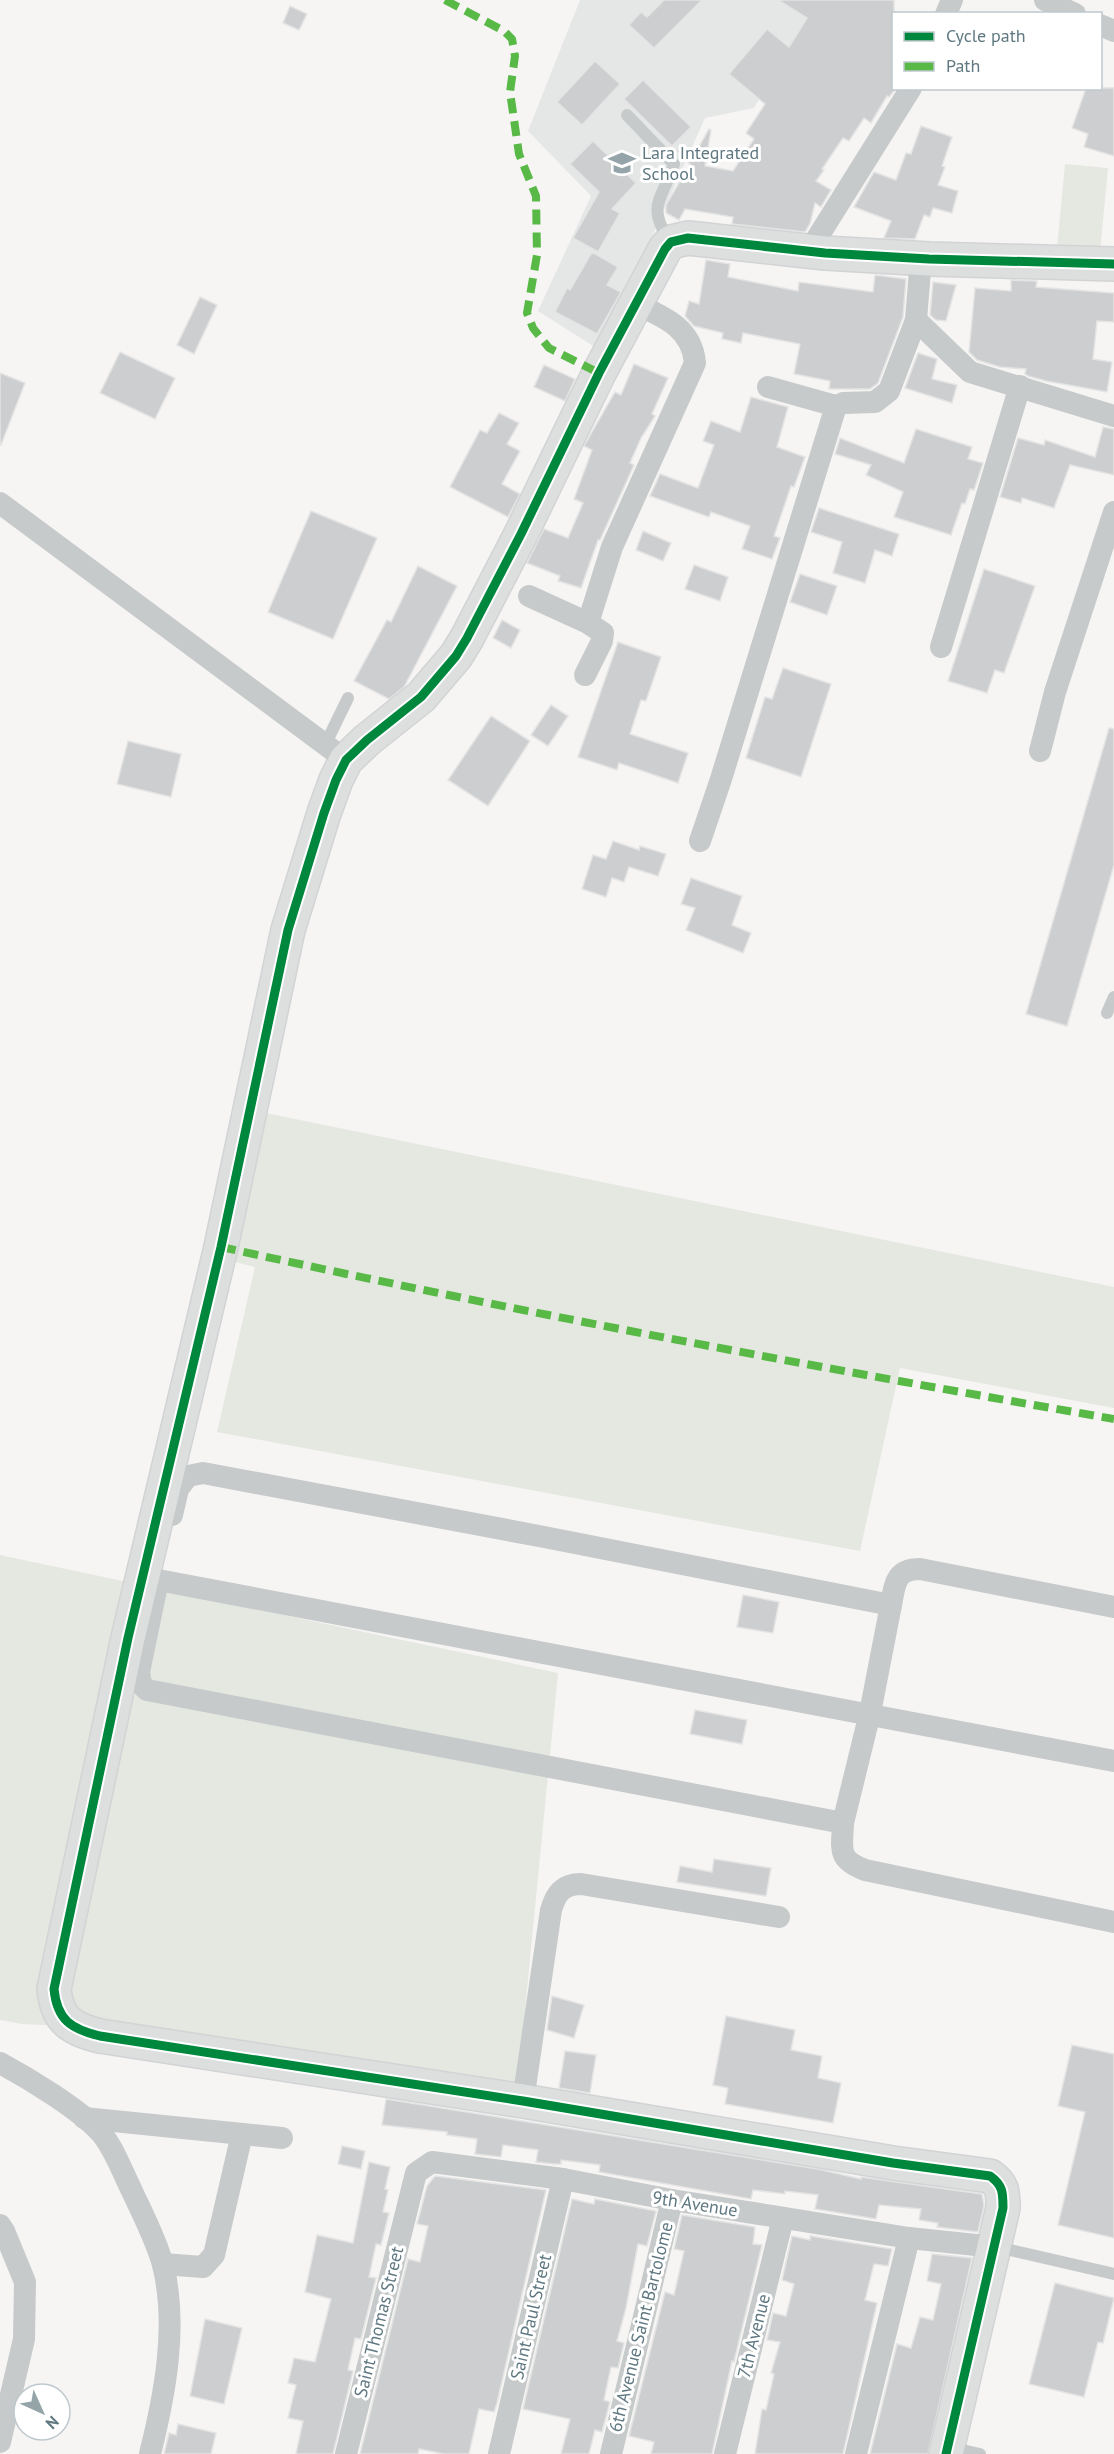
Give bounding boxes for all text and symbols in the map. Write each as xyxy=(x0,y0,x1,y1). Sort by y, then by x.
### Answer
legend xyxy=(892,12,1102,90)
text: Cycle path xyxy=(946,24,1026,47)
text: Path xyxy=(946,54,980,77)
place label: Lara Integrated School xyxy=(642,141,759,185)
school or university icon: Lara Integrated School xyxy=(607,148,637,178)
street label: 9th Avenue xyxy=(651,2185,739,2222)
street label: 6th Avenue Saint Bartolome xyxy=(603,2220,678,2434)
street label: Saint Thomas Street xyxy=(349,2244,408,2400)
street label: Saint Paul Street xyxy=(505,2252,556,2382)
street label: 7th Avenue xyxy=(732,2291,775,2380)
north arrow xyxy=(12,2382,72,2442)
text: N xyxy=(42,2412,63,2433)

